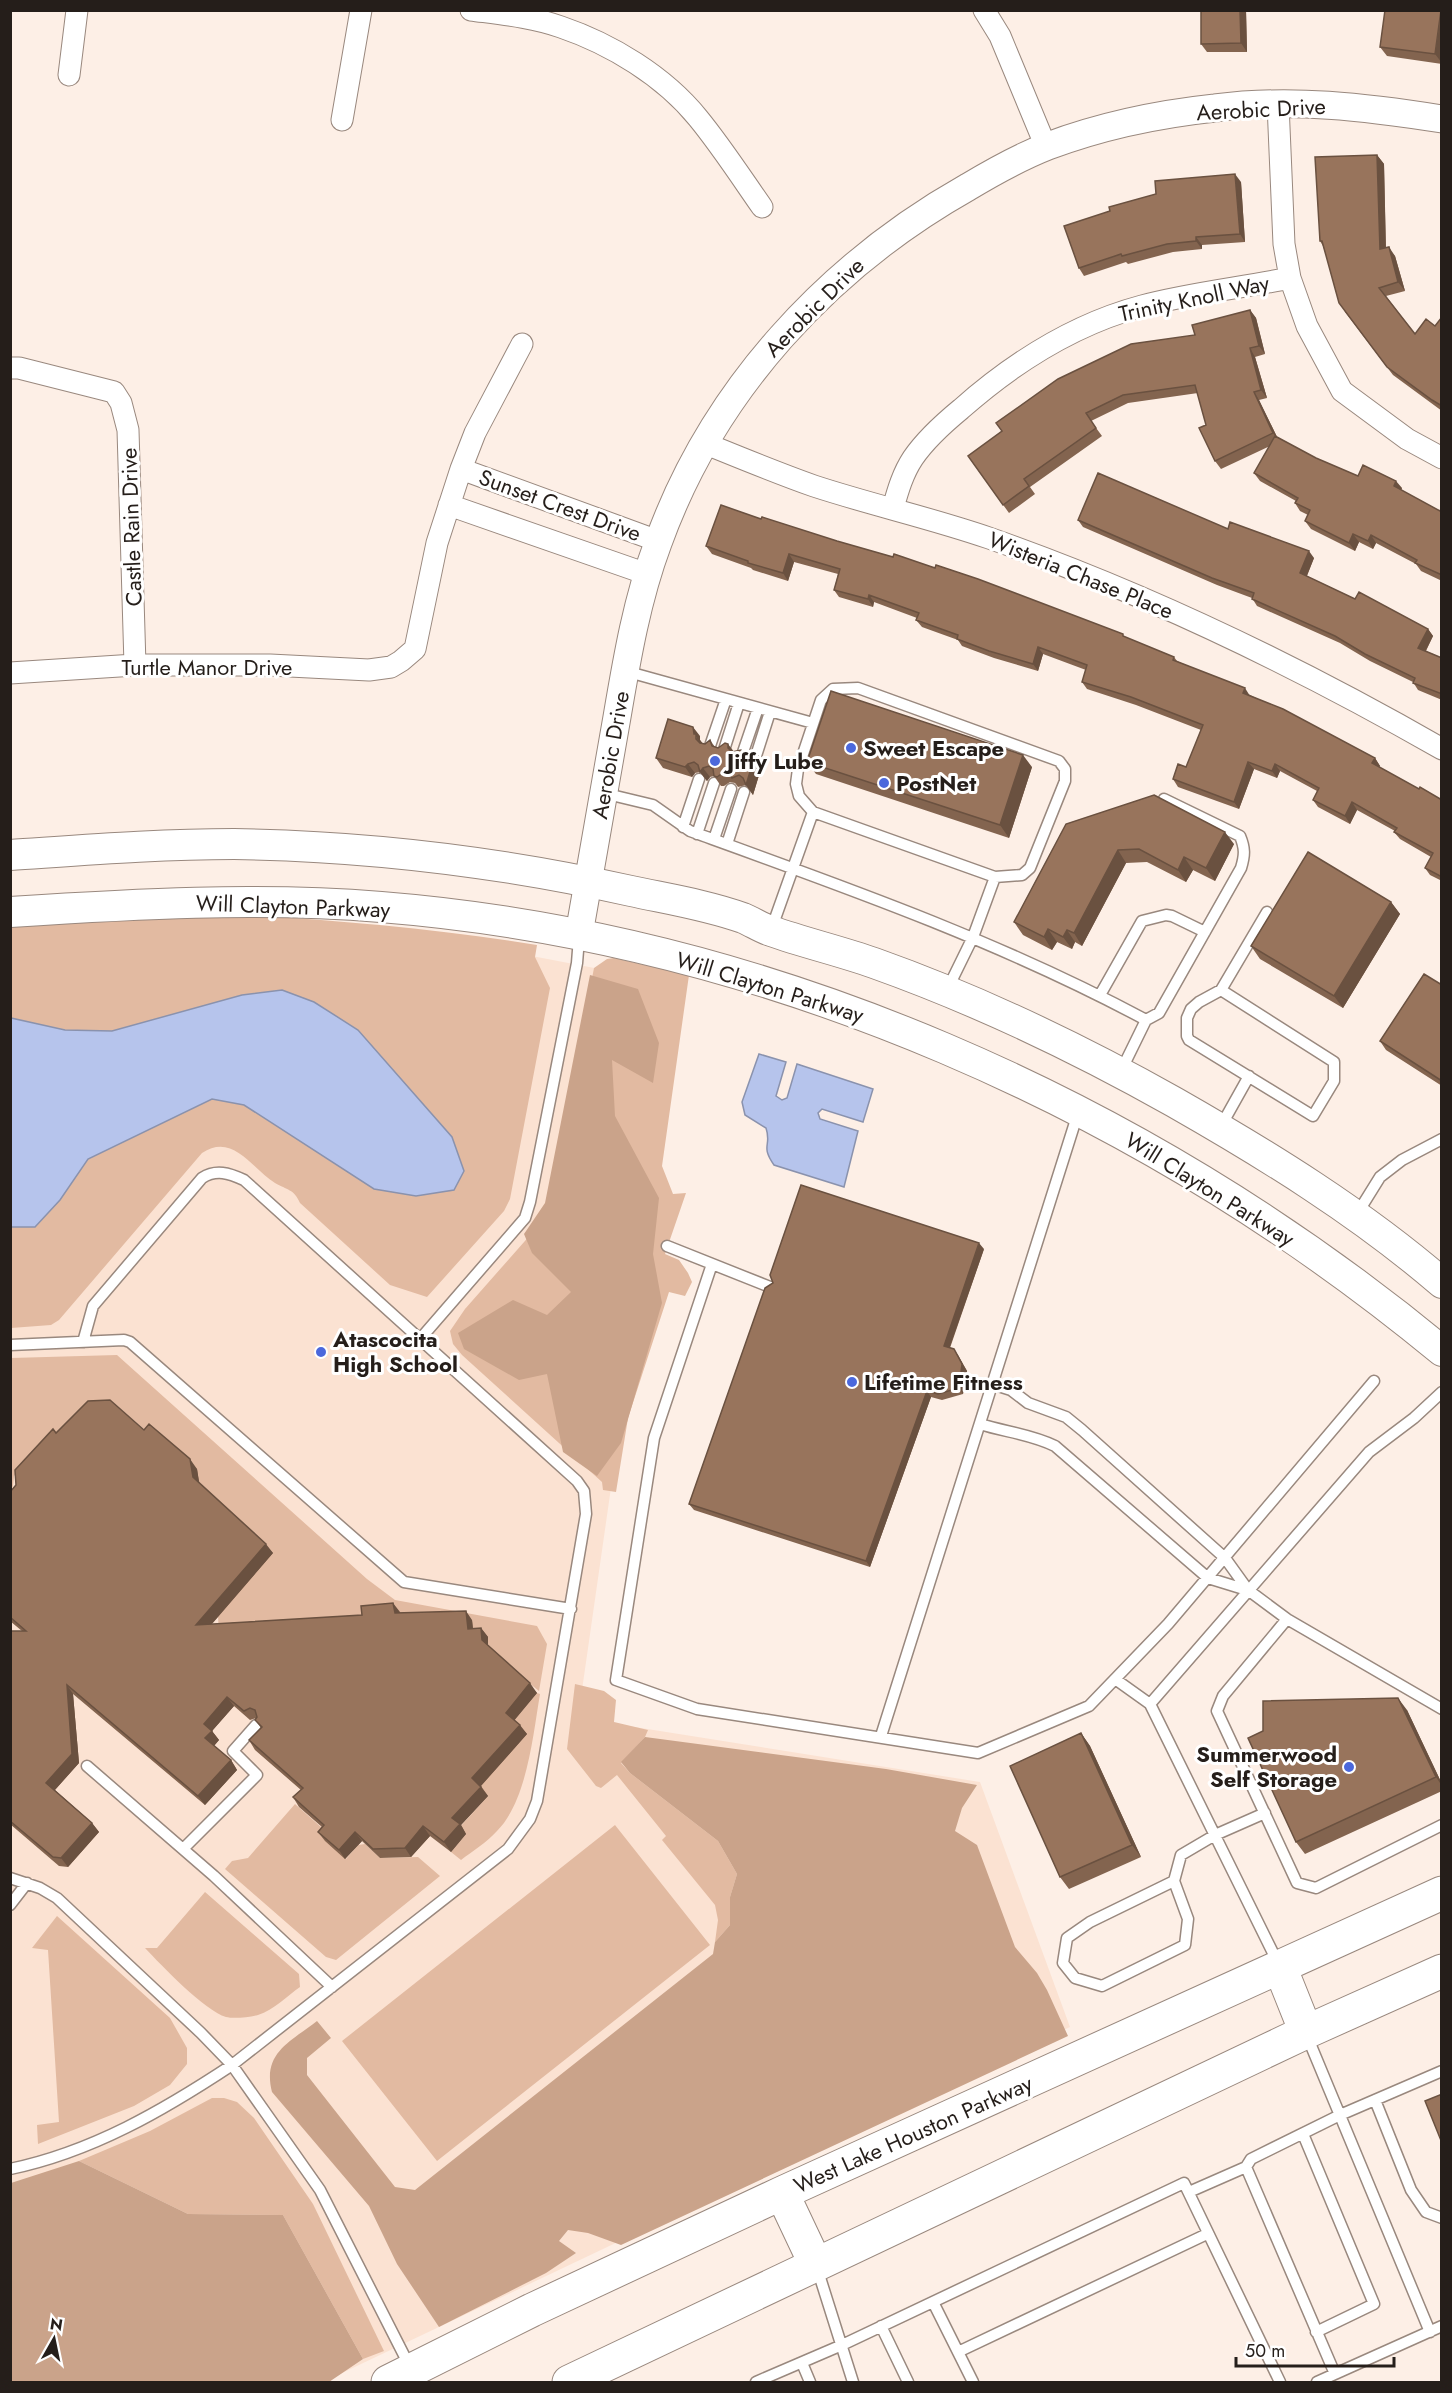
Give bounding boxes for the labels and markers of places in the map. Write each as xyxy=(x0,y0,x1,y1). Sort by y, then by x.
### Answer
place label: Sweet Escape xyxy=(863,732,1004,764)
marker: Sweet Escape xyxy=(844,741,858,755)
place label: Jiffy Lube xyxy=(723,745,824,777)
marker: Jiffy Lube xyxy=(708,754,722,768)
place label: PostNet xyxy=(896,767,976,799)
marker: PostNet xyxy=(877,776,891,790)
place label: Atascocita High School xyxy=(332,1323,458,1380)
marker: Atascocita High School xyxy=(314,1345,328,1359)
place label: Lifetime Fitness xyxy=(864,1366,1023,1398)
marker: Lifetime Fitness xyxy=(845,1375,859,1389)
place label: Summerwood Self Storage xyxy=(1196,1738,1337,1795)
marker: Summerwood Self Storage xyxy=(1342,1760,1356,1774)

